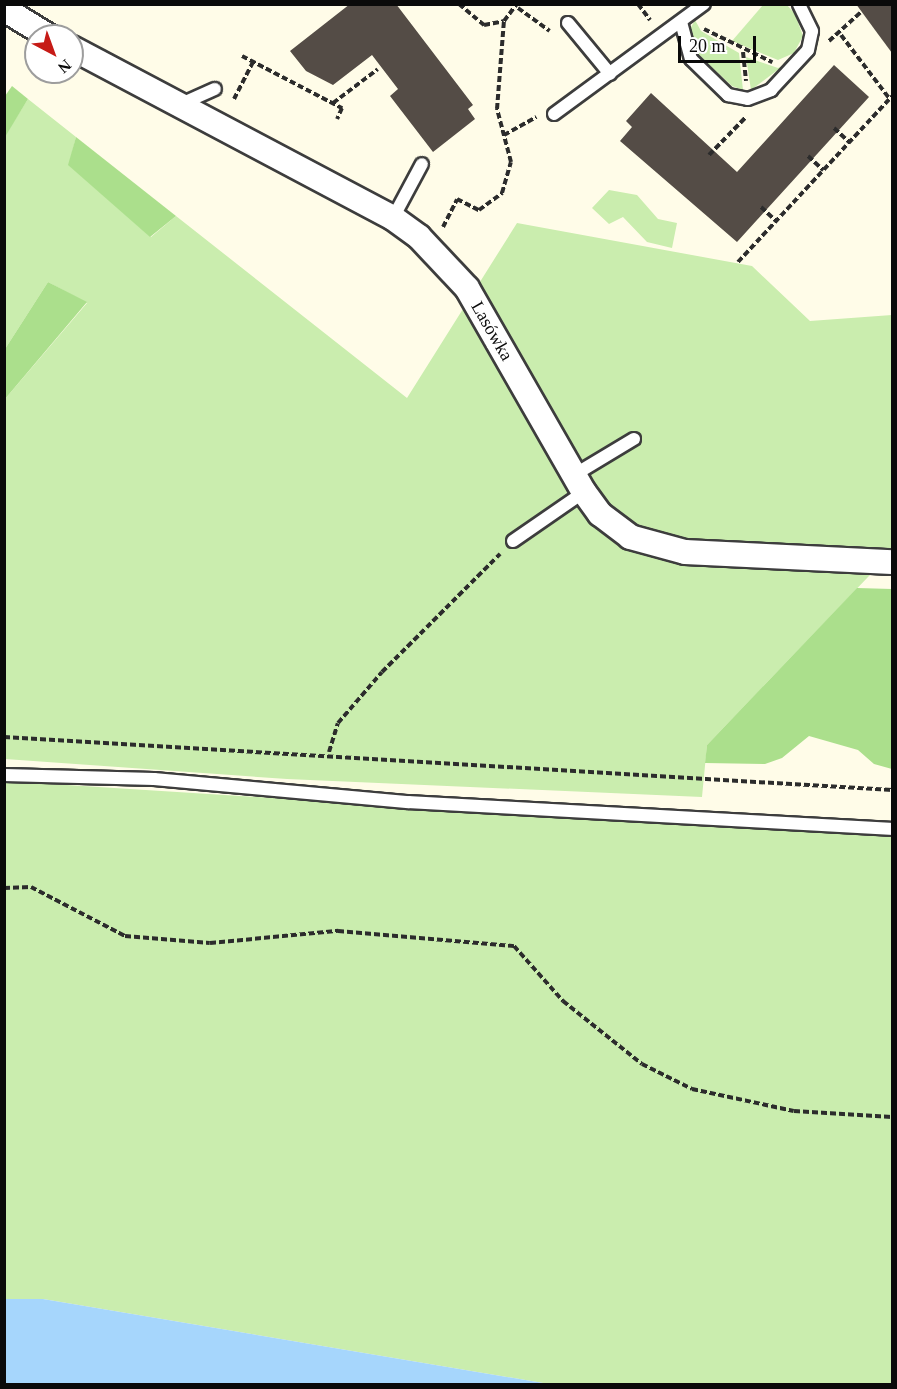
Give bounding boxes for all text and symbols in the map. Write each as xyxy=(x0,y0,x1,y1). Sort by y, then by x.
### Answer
north arrow xyxy=(24,24,84,84)
scale bar xyxy=(681,24,759,62)
text: 20 m xyxy=(689,36,726,56)
text: N xyxy=(55,56,75,77)
street label: Lasówka xyxy=(466,297,518,365)

